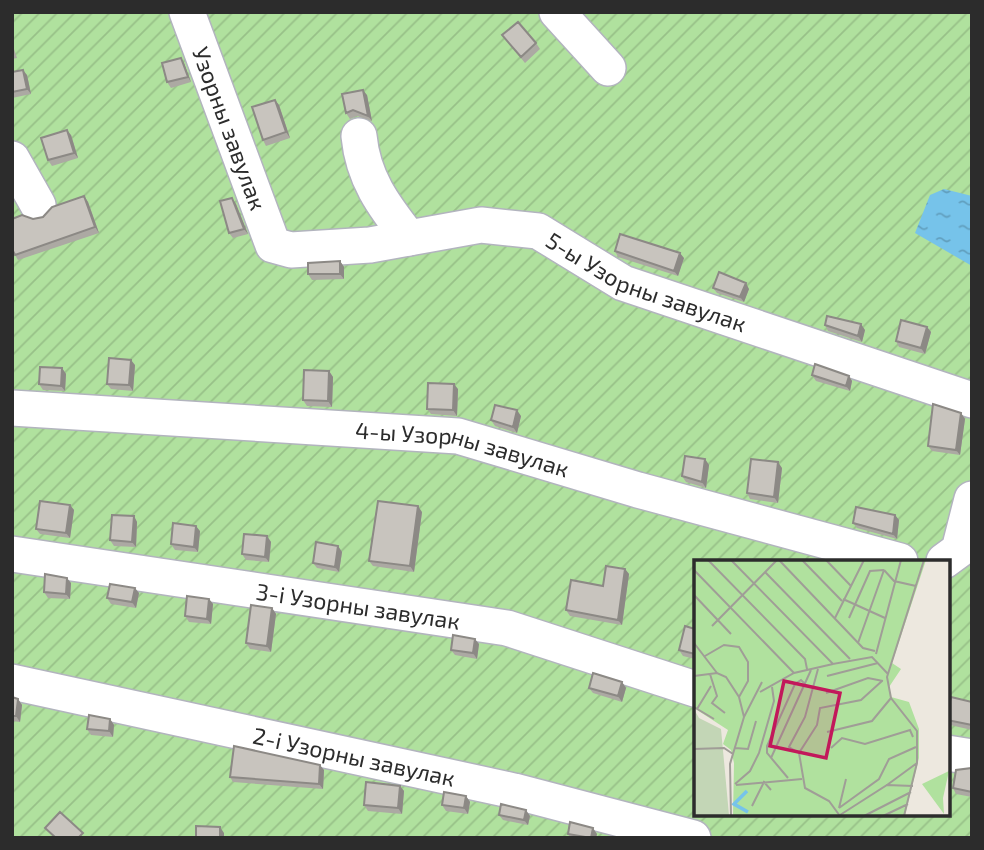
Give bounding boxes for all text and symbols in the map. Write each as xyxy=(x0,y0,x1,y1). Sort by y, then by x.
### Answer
street label: Узорны завулак xyxy=(187,43,273,214)
street label: 5-ы Узорны завулак xyxy=(541,226,750,337)
street label: 4-ы Узорны завулак xyxy=(354,416,572,482)
inset map xyxy=(694,560,949,815)
street label: 3-і Узорны завулак xyxy=(254,577,462,635)
street label: 2-і Узорны завулак xyxy=(250,721,458,792)

